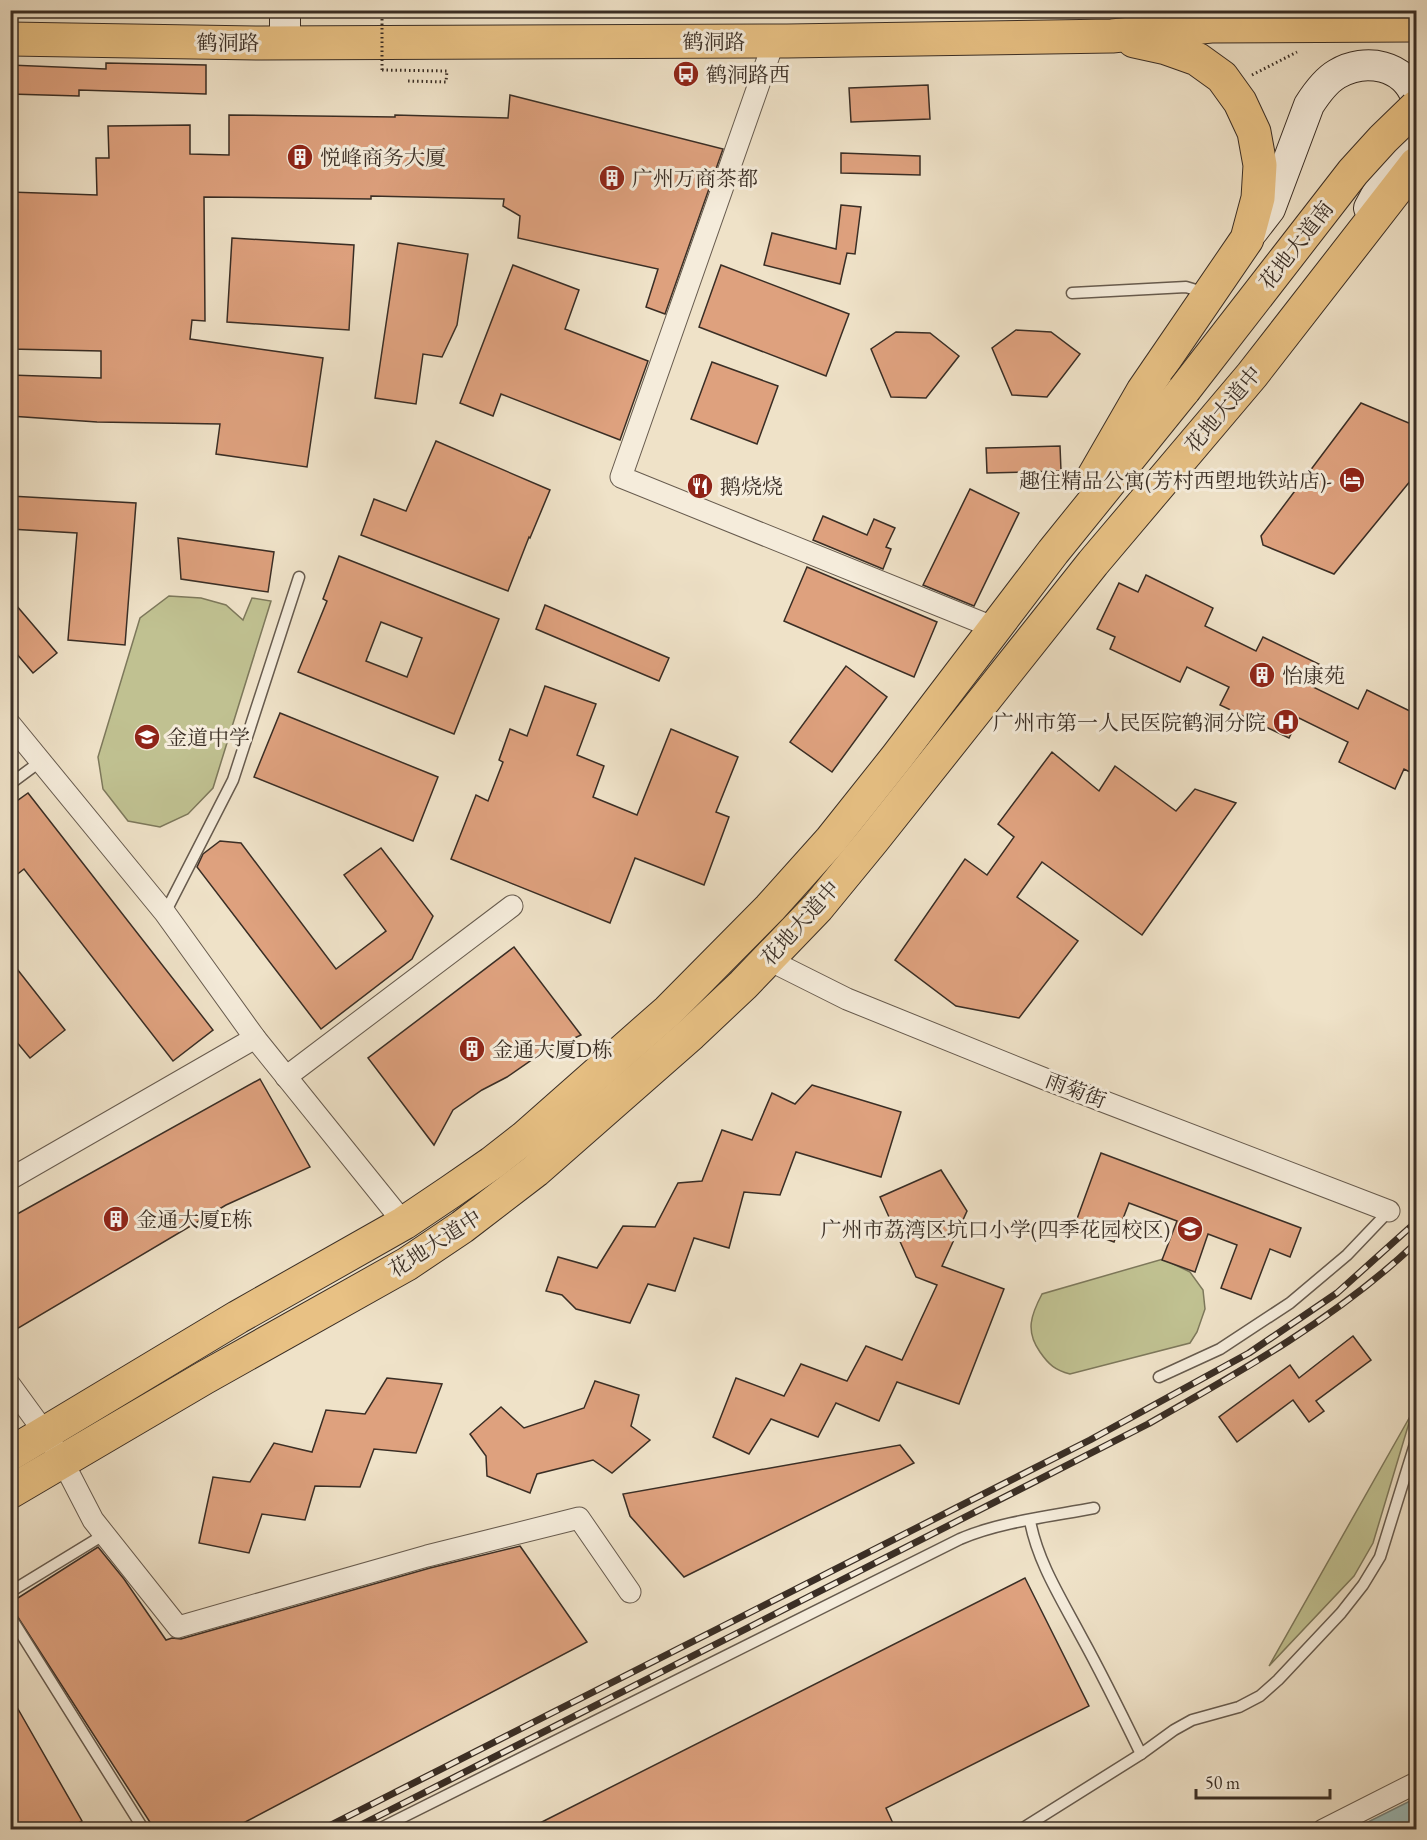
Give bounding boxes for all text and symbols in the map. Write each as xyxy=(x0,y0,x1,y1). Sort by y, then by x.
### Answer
street label: 鹤洞路 xyxy=(683,28,746,55)
street label: 鹤洞路 xyxy=(197,29,260,56)
bus stop icon: 鹤洞路西 xyxy=(671,59,701,89)
place label: 鹤洞路西 xyxy=(706,61,790,88)
building icon: 悦峰商务大厦 xyxy=(285,142,315,172)
place label: 悦峰商务大厦 xyxy=(320,144,446,171)
building icon: 广州万商茶都 xyxy=(597,163,627,193)
place label: 广州万商茶都 xyxy=(632,165,758,192)
street label: 花地大道南 xyxy=(1253,195,1339,295)
street label: 花地大道中 xyxy=(1179,360,1267,458)
hotel icon: 趣住精品公寓(芳村西塱地铁站店)- xyxy=(1337,465,1367,495)
place label: 趣住精品公寓(芳村西塱地铁站店)- xyxy=(1019,467,1332,494)
restaurant icon: 鹅烧烧 xyxy=(685,471,715,501)
place label: 鹅烧烧 xyxy=(720,473,783,500)
building icon: 怡康苑 xyxy=(1247,660,1277,690)
place label: 怡康苑 xyxy=(1282,662,1345,689)
hospital icon: 广州市第一人民医院鹤洞分院 xyxy=(1271,707,1301,737)
place label: 广州市第一人民医院鹤洞分院 xyxy=(993,709,1266,736)
school or university icon: 金道中学 xyxy=(132,722,162,752)
place label: 金道中学 xyxy=(166,724,250,751)
street label: 花地大道中 xyxy=(755,875,845,971)
building icon: 金通大厦D栋 xyxy=(457,1034,487,1064)
place label: 金通大厦D栋 xyxy=(492,1036,613,1063)
street label: 雨菊街 xyxy=(1042,1066,1110,1114)
street label: 花地大道中 xyxy=(384,1203,486,1283)
building icon: 金通大厦E栋 xyxy=(101,1204,131,1234)
place label: 金通大厦E栋 xyxy=(136,1206,253,1233)
school or university icon: 广州市荔湾区坑口小学(四季花园校区) xyxy=(1175,1214,1205,1244)
place label: 广州市荔湾区坑口小学(四季花园校区) xyxy=(821,1216,1170,1243)
scale bar xyxy=(1196,1762,1330,1800)
text: 50 m xyxy=(1205,1771,1240,1794)

